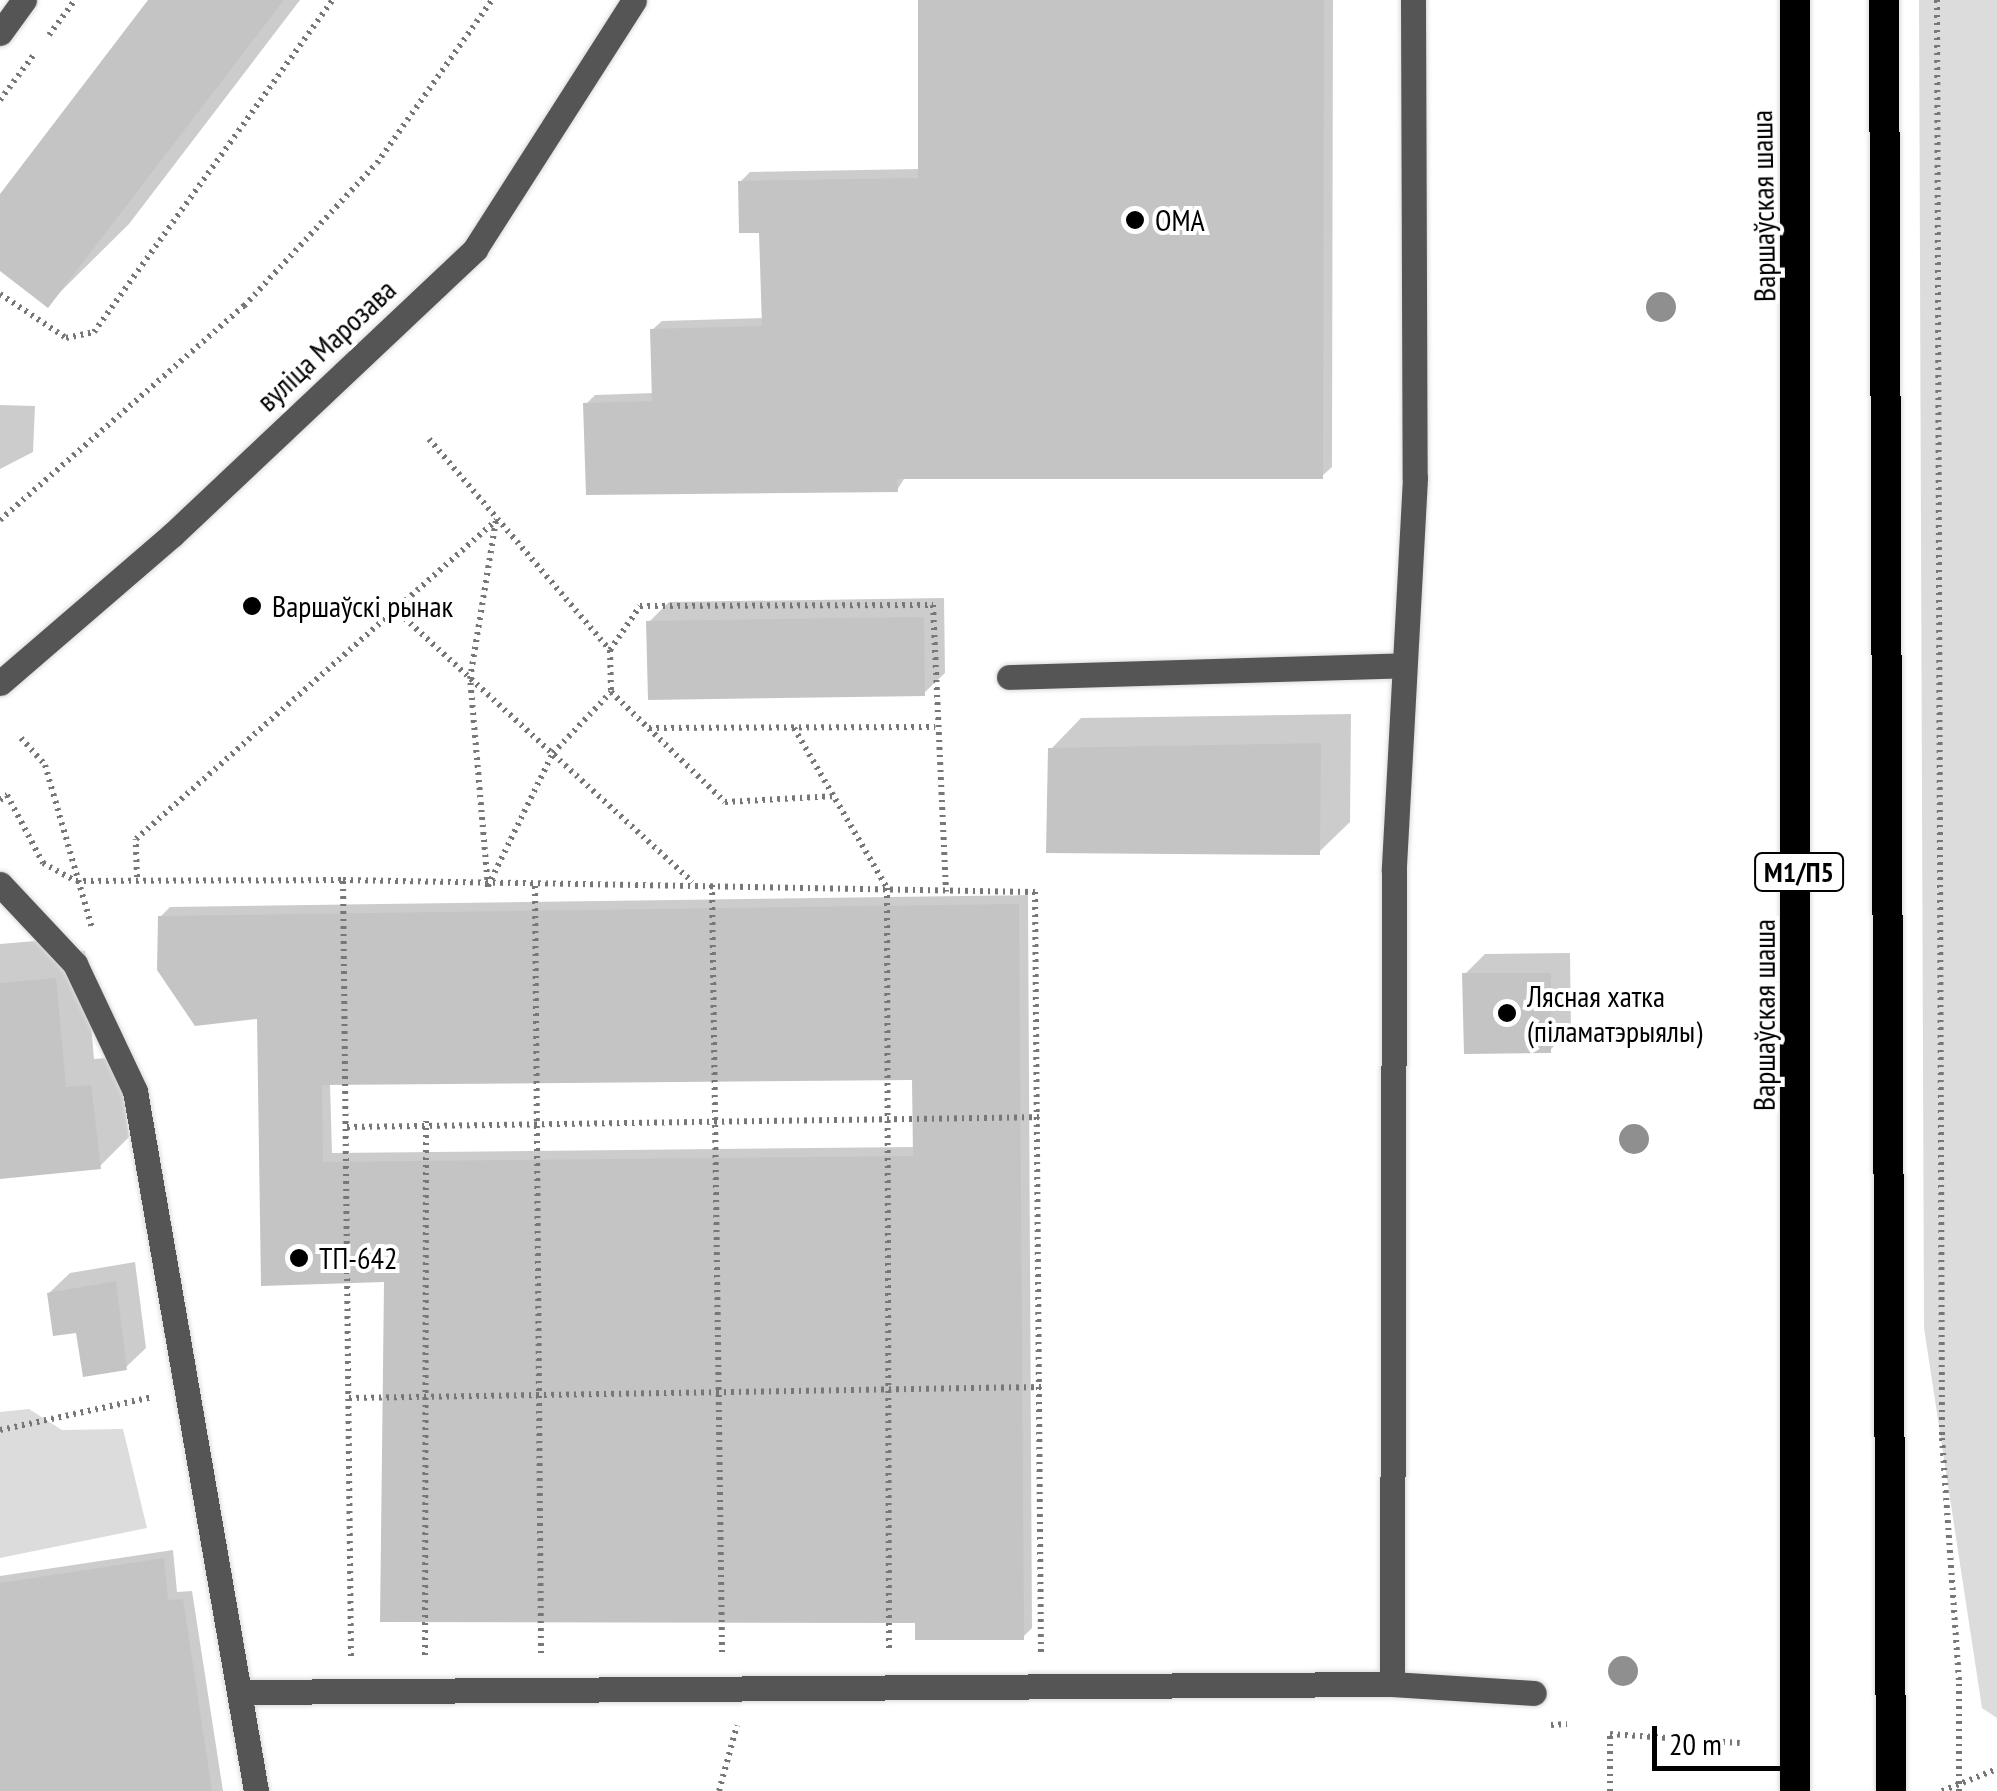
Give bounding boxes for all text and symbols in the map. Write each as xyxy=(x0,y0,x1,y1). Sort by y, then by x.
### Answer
street label: Варшаўская шаша xyxy=(1743,110,1783,302)
place label: ОМА xyxy=(1155,202,1205,238)
marker: ОМА xyxy=(1124,209,1146,231)
street label: вуліца Марозава xyxy=(249,271,403,419)
place label: Варшаўскі рынак xyxy=(272,588,453,624)
marker: Варшаўскі рынак xyxy=(241,595,263,617)
road number: М1/П5 xyxy=(1754,849,1844,895)
street label: Варшаўская шаша xyxy=(1746,919,1782,1111)
place label: Лясная хатка (піламатэрыялы) xyxy=(1527,978,1702,1048)
marker: Лясная хатка (піламатэрыялы) xyxy=(1496,1002,1518,1024)
place label: ТП-642 xyxy=(319,1240,397,1276)
marker: ТП-642 xyxy=(288,1247,310,1269)
scale bar xyxy=(1657,1706,1797,1768)
text: 20 m xyxy=(1669,1724,1722,1763)

